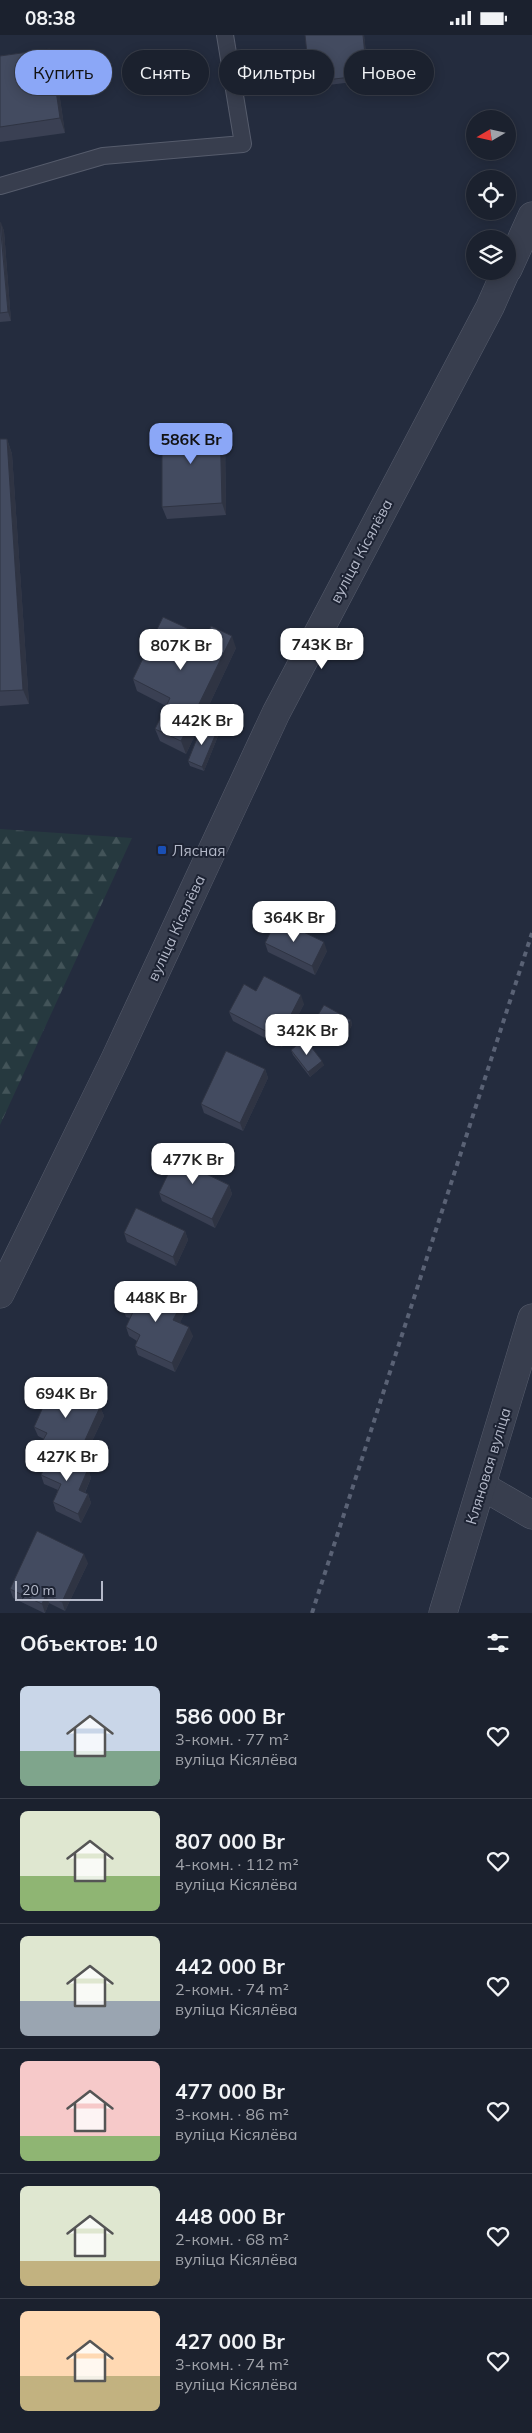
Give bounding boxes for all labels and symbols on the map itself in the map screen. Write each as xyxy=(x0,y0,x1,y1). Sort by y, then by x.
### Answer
north arrow xyxy=(466,110,516,160)
pin: 586K Br xyxy=(145,423,237,465)
street label: вуліца Кісялёва xyxy=(326,496,396,606)
pin: 743K Br xyxy=(276,627,368,670)
pin: 807K Br xyxy=(135,629,227,671)
pin: 442K Br xyxy=(156,703,248,746)
place label: Лясная xyxy=(172,841,226,860)
marker: Лясная xyxy=(156,844,168,856)
street label: вуліца Кісялёва xyxy=(143,872,209,984)
pin: 364K Br xyxy=(248,901,340,943)
pin: 342K Br xyxy=(261,1013,353,1056)
pin: 477K Br xyxy=(147,1143,239,1185)
pin: 448K Br xyxy=(110,1281,202,1323)
pin: 694K Br xyxy=(20,1377,112,1419)
street label: Кляновая вуліца xyxy=(461,1405,515,1527)
pin: 427K Br xyxy=(21,1439,113,1482)
scale bar xyxy=(15,1578,102,1601)

